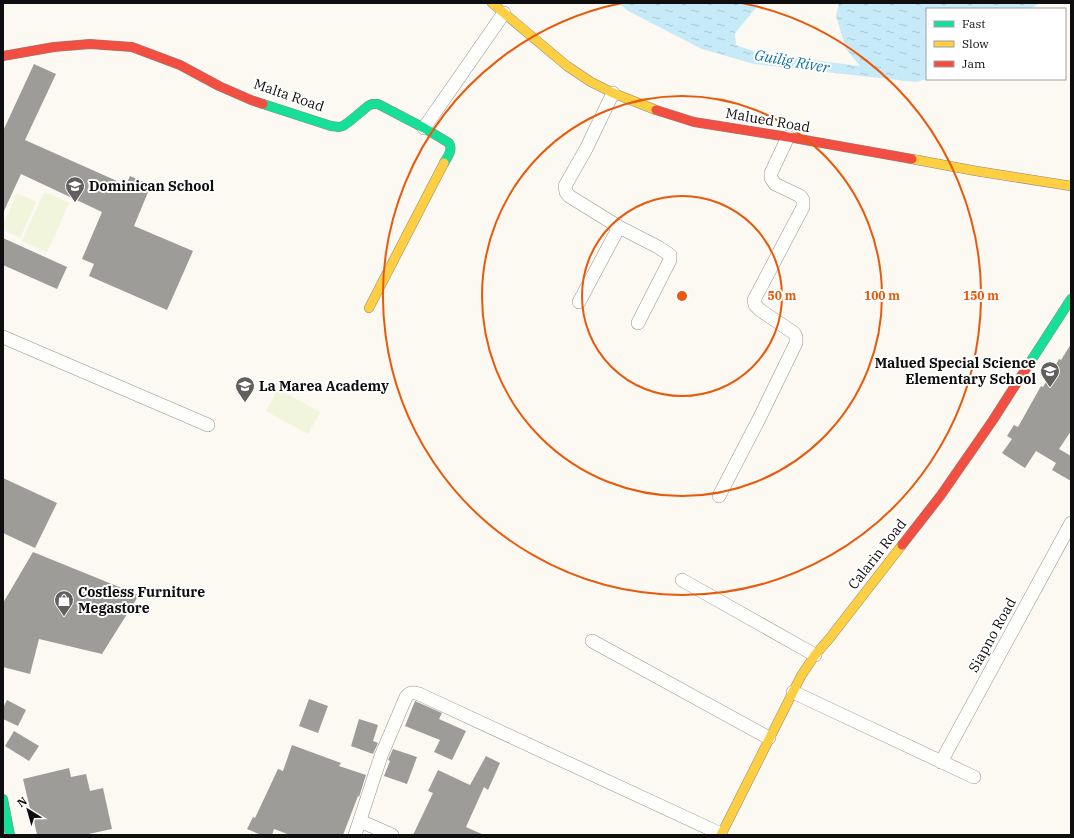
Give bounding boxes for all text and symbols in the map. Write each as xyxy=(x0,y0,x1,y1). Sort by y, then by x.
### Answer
legend xyxy=(926,8,1066,80)
text: Fast xyxy=(962,16,986,31)
text: Slow xyxy=(962,36,989,51)
water label: Guilig River xyxy=(753,45,831,77)
text: Jam xyxy=(962,56,986,71)
street label: Malta Road xyxy=(251,75,327,116)
street label: Malued Road xyxy=(724,104,812,136)
school or university icon: Dominican School xyxy=(64,175,86,203)
place label: Dominican School xyxy=(89,177,215,195)
text: 50 m xyxy=(768,288,797,303)
text: 100 m xyxy=(864,288,900,303)
text: 150 m xyxy=(963,288,999,303)
centre of rings xyxy=(675,289,689,303)
place label: Malued Special Science Elementary School xyxy=(875,354,1036,388)
school or university icon: Malued Special Science Elementary School xyxy=(1039,360,1061,388)
school or university icon: La Marea Academy xyxy=(234,375,256,403)
place label: La Marea Academy xyxy=(259,377,389,395)
street label: Calarin Road xyxy=(844,515,910,593)
place label: Costless Furniture Megastore xyxy=(78,583,205,617)
shop icon: Costless Furniture Megastore xyxy=(53,589,75,617)
street label: Siapno Road xyxy=(964,594,1020,675)
north arrow xyxy=(8,790,48,830)
text: N xyxy=(14,794,30,810)

